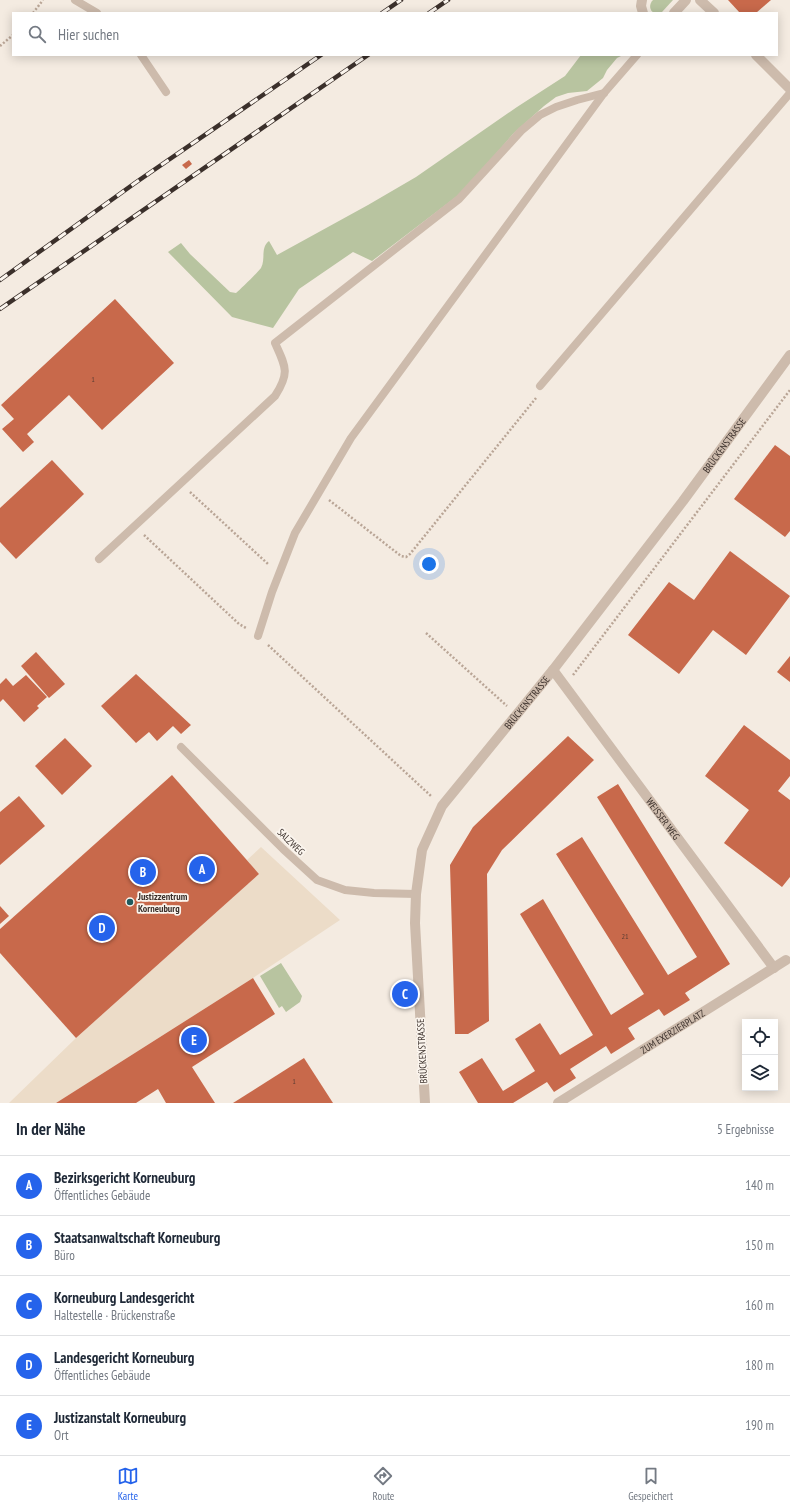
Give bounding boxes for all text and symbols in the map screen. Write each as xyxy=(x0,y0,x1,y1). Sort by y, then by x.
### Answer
search box xyxy=(12,12,778,56)
icon: search xyxy=(26,23,48,45)
text: Hier suchen xyxy=(58,25,119,44)
house number: 1 xyxy=(91,374,95,384)
street label: BRÜCKENSTRASSE xyxy=(699,415,748,475)
your location xyxy=(419,554,439,574)
street label: BRÜCKENSTRASSE xyxy=(501,673,552,731)
street label: WEISSER WEG xyxy=(643,795,683,842)
street label: SALZWEG xyxy=(275,826,307,858)
pin: A xyxy=(189,854,215,884)
pin: B xyxy=(130,857,156,887)
place label: Justizzentrum Korneuburg xyxy=(137,890,188,915)
marker: Justizzentrum Korneuburg xyxy=(125,897,135,907)
pin: D xyxy=(89,913,115,943)
house number: 21 xyxy=(621,931,629,941)
pin: C xyxy=(392,979,418,1009)
street label: ZUM EXERZIERPLATZ xyxy=(638,1006,708,1056)
street label: BRÜCKENSTRASSE xyxy=(414,1018,430,1084)
map controls xyxy=(742,1019,778,1091)
button: locate xyxy=(742,1019,778,1055)
pin: E xyxy=(181,1025,207,1055)
button: layers xyxy=(742,1055,778,1091)
house number: 1 xyxy=(292,1076,296,1086)
text: In der Nähe xyxy=(16,1118,86,1140)
text: 5 Ergebnisse xyxy=(717,1121,774,1138)
text: Bezirksgericht Korneuburg xyxy=(54,1168,195,1187)
text: A xyxy=(26,1177,32,1194)
text: 140 m xyxy=(745,1177,774,1194)
text: Öffentliches Gebäude xyxy=(54,1187,150,1204)
text: Staatsanwaltschaft Korneuburg xyxy=(54,1228,220,1247)
text: B xyxy=(26,1237,32,1254)
text: 150 m xyxy=(745,1237,774,1254)
text: Büro xyxy=(54,1247,75,1264)
text: Korneuburg Landesgericht xyxy=(54,1288,194,1307)
text: C xyxy=(26,1297,32,1314)
text: 160 m xyxy=(745,1297,774,1314)
text: Haltestelle · Brückenstraße xyxy=(54,1307,175,1324)
text: Landesgericht Korneuburg xyxy=(54,1348,194,1367)
text: D xyxy=(26,1357,32,1374)
text: 180 m xyxy=(745,1357,774,1374)
text: Öffentliches Gebäude xyxy=(54,1367,150,1384)
text: Justizanstalt Korneuburg xyxy=(54,1408,186,1427)
text: E xyxy=(26,1417,32,1434)
text: 190 m xyxy=(745,1417,774,1434)
text: Ort xyxy=(54,1427,69,1444)
tab: Karte xyxy=(117,1465,139,1503)
tab: Route xyxy=(372,1465,394,1503)
tab: Gespeichert xyxy=(628,1465,673,1503)

